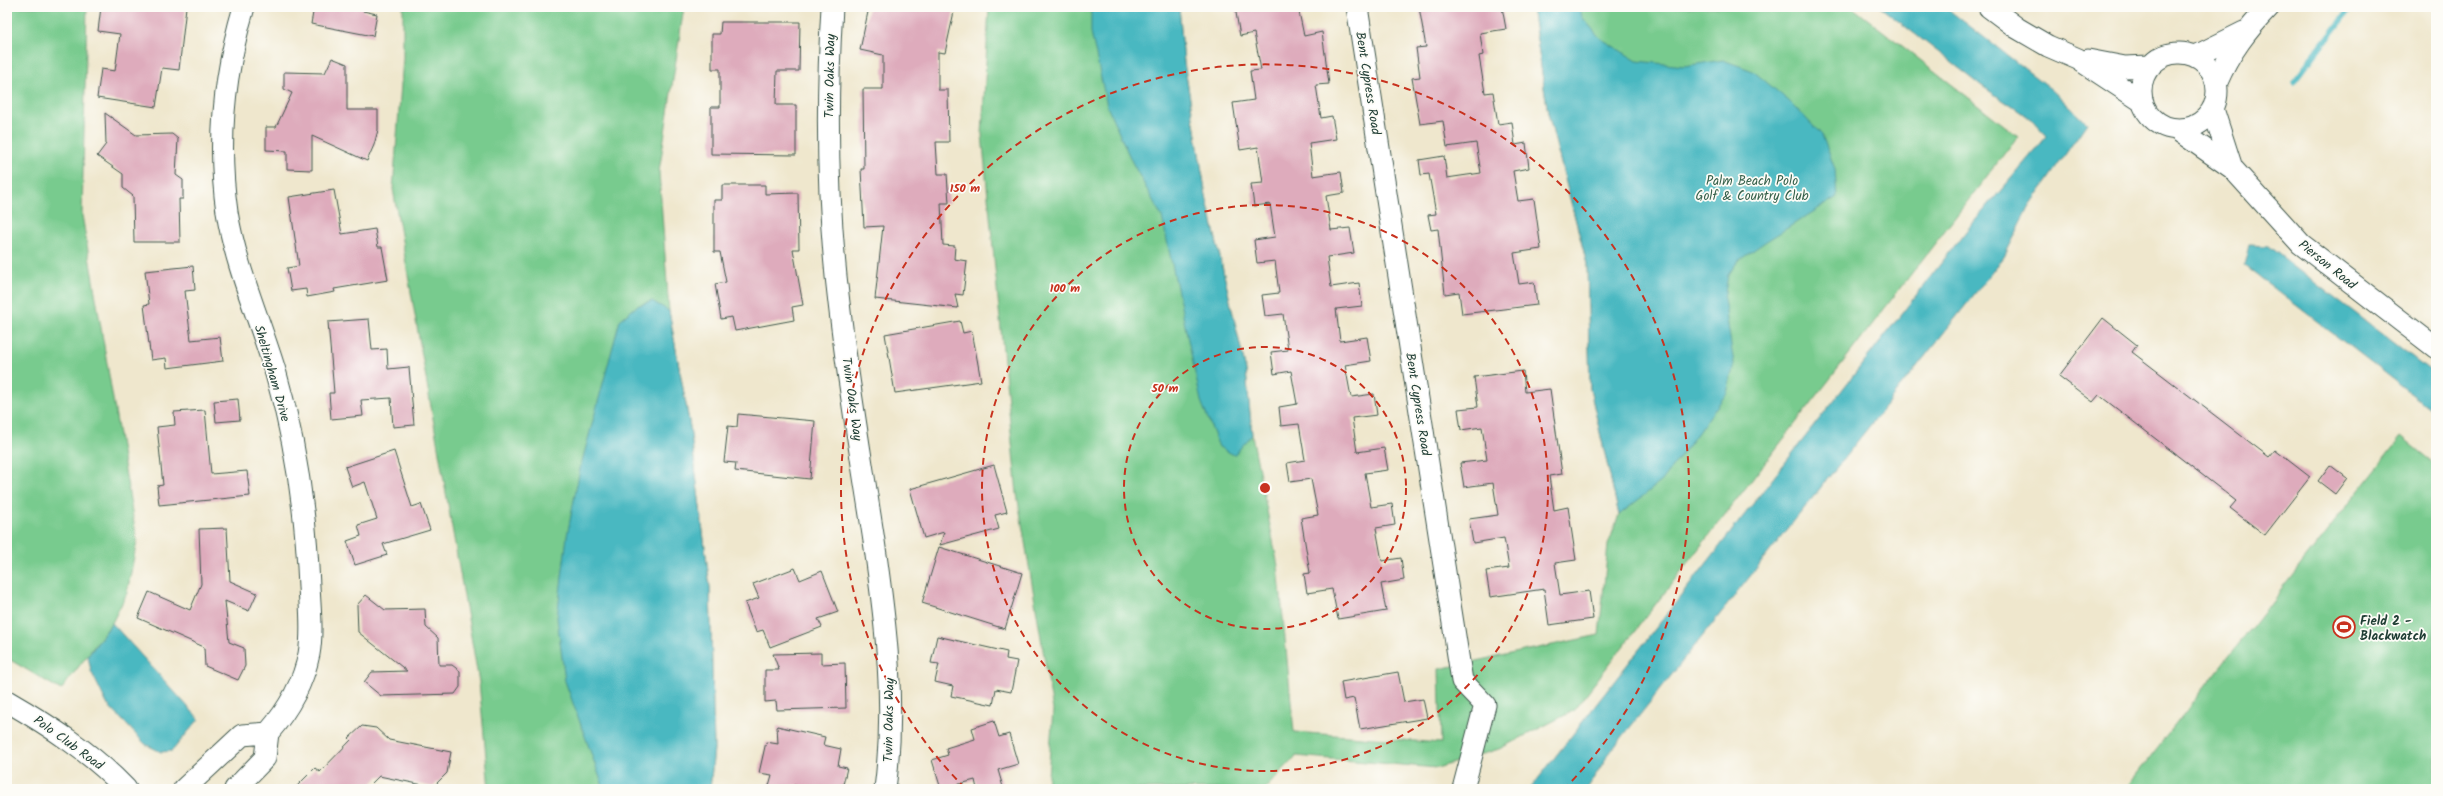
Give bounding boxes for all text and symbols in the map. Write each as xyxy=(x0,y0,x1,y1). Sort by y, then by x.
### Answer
street label: Bent Cypress Road xyxy=(1349,30,1386,137)
street label: Twin Oaks Way xyxy=(819,33,842,118)
park label: Palm Beach Polo Golf & Country Club xyxy=(1695,171,1809,207)
text: 150 m xyxy=(950,179,980,198)
street label: Pierson Road xyxy=(2293,235,2361,296)
text: 100 m xyxy=(1050,279,1080,298)
street label: Sheltingham Drive xyxy=(248,323,295,424)
street label: Bent Cypress Road xyxy=(1399,351,1436,458)
street label: Twin Oaks Way xyxy=(835,356,868,443)
text: 50 m xyxy=(1151,379,1179,398)
centre of rings xyxy=(1258,481,1272,495)
place label: Field 2 - Blackwatch xyxy=(2360,611,2426,647)
sports icon: Field 2 - Blackwatch xyxy=(2331,614,2357,640)
street label: Twin Oaks Way xyxy=(878,677,901,762)
street label: Polo Club Road xyxy=(29,710,108,776)

